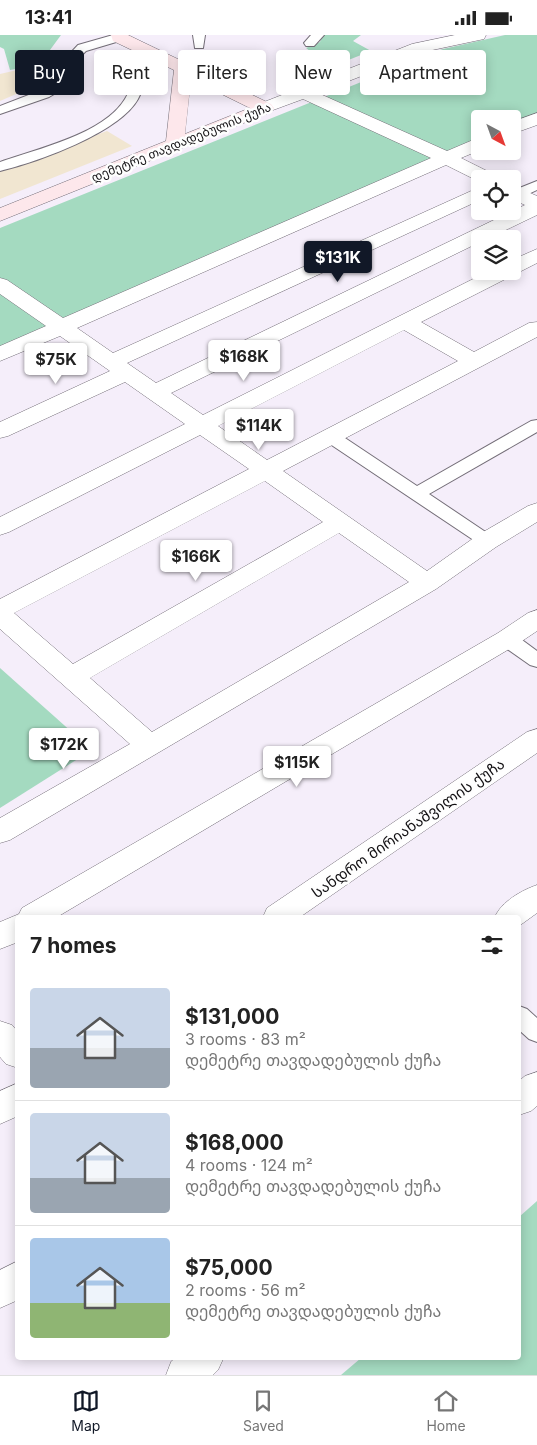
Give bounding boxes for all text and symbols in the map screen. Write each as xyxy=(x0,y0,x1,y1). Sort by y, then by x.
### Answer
text: 13:41 xyxy=(25,6,72,29)
chip: Buy xyxy=(15,50,84,95)
chip: Rent xyxy=(94,50,168,95)
chip: Filters xyxy=(178,50,266,95)
chip: New xyxy=(276,50,350,95)
chip: Apartment xyxy=(360,50,486,95)
street label: დემეტრე თავდადებულის ქუჩა xyxy=(89,99,273,186)
north arrow xyxy=(471,110,521,160)
map controls xyxy=(471,110,521,280)
button: locate xyxy=(471,170,521,220)
button: layers xyxy=(471,230,521,280)
pin: $131K xyxy=(303,241,373,283)
text: $131K xyxy=(315,247,361,267)
pin: $168K xyxy=(209,339,279,382)
pin: $75K xyxy=(26,343,86,385)
text: $168K xyxy=(219,346,269,366)
text: $75K xyxy=(35,349,77,369)
pin: $114K xyxy=(224,409,294,451)
text: $114K xyxy=(236,415,282,435)
pin: $166K xyxy=(161,539,231,582)
text: $166K xyxy=(171,546,221,566)
pin: $172K xyxy=(29,727,99,770)
text: $172K xyxy=(40,734,88,754)
pin: $115K xyxy=(262,745,332,788)
text: $115K xyxy=(274,752,320,772)
street label: სანდრო მირიანაშვილის ქუჩა xyxy=(308,754,508,902)
icon: filters xyxy=(478,931,506,959)
text: 7 homes xyxy=(30,933,117,958)
text: $131,000 xyxy=(185,1004,279,1029)
icon: home xyxy=(70,1008,130,1068)
text: 3 rooms · 83 m² xyxy=(185,1029,306,1049)
text: დემეტრე თავდადებულის ქუჩა xyxy=(185,1050,441,1070)
text: $168,000 xyxy=(185,1130,284,1155)
icon: home xyxy=(70,1133,130,1193)
text: 4 rooms · 124 m² xyxy=(185,1155,313,1175)
text: დემეტრე თავდადებულის ქუჩა xyxy=(185,1176,441,1196)
text: $75,000 xyxy=(185,1255,273,1280)
icon: home xyxy=(70,1258,130,1318)
text: 2 rooms · 56 m² xyxy=(185,1280,306,1300)
text: დემეტრე თავდადებულის ქუჩა xyxy=(185,1301,441,1321)
tab: Map xyxy=(71,1387,100,1434)
tab: Saved xyxy=(243,1387,284,1434)
tab: Home xyxy=(426,1387,466,1434)

